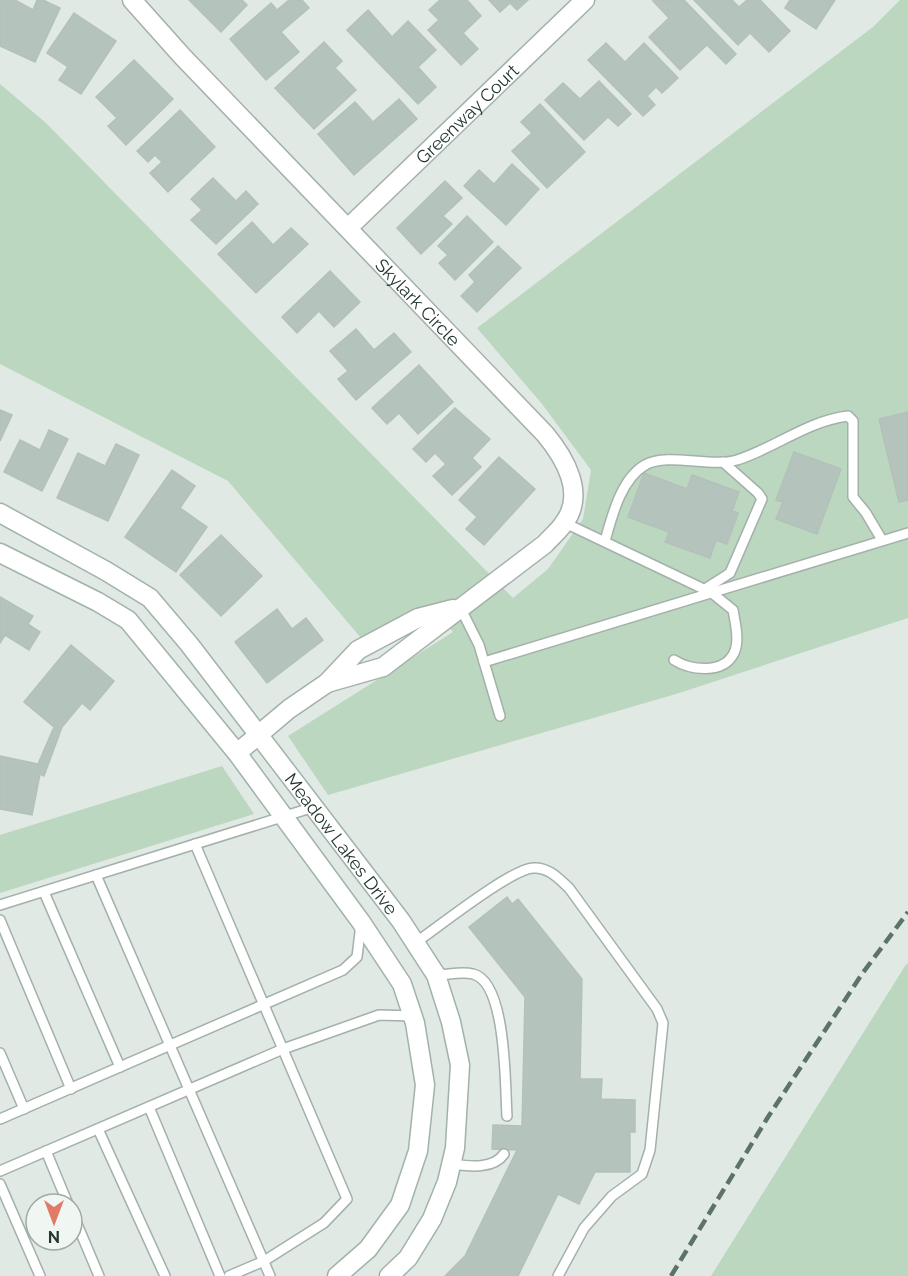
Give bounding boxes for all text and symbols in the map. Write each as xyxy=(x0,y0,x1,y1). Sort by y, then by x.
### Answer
street label: Greenway Court xyxy=(411,59,523,168)
street label: Skylark Circle xyxy=(371,254,465,350)
street label: Meadow Lakes Drive xyxy=(281,769,403,919)
north arrow xyxy=(24,1192,84,1252)
text: N xyxy=(48,1227,60,1246)

